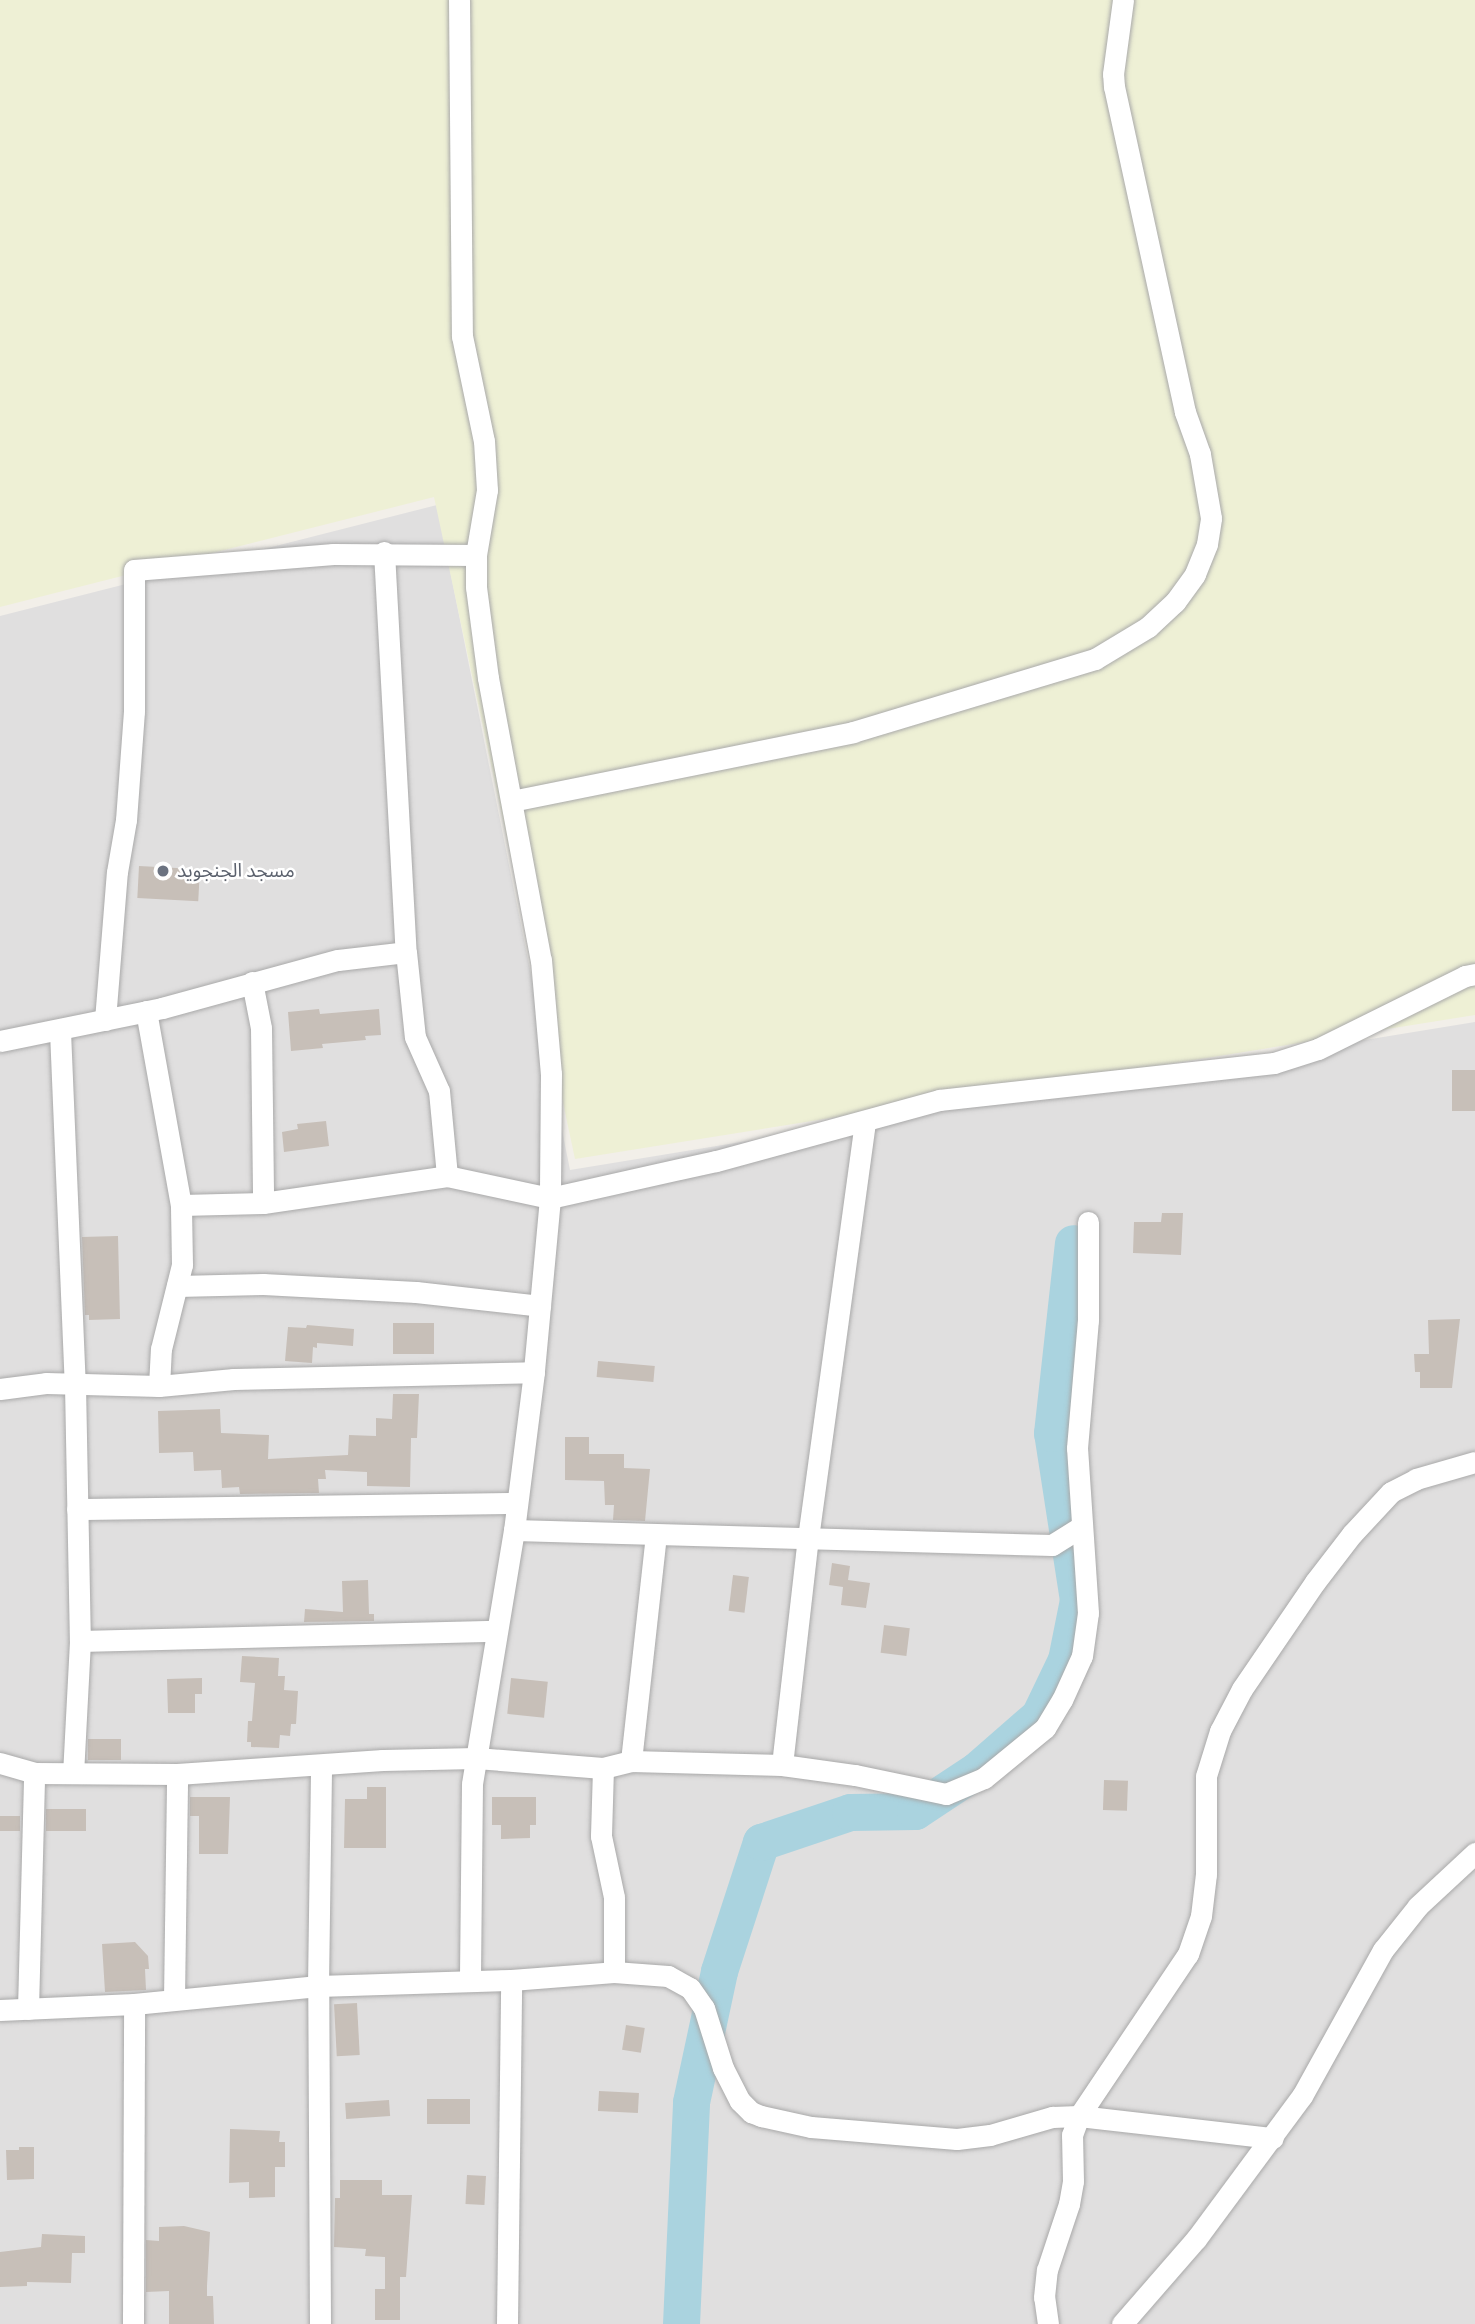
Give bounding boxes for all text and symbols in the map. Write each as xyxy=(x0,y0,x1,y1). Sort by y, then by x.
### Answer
place label: مسجد الجنجويد xyxy=(177,860,295,882)
marker: مسجد الجنجويد xyxy=(155,863,171,879)

